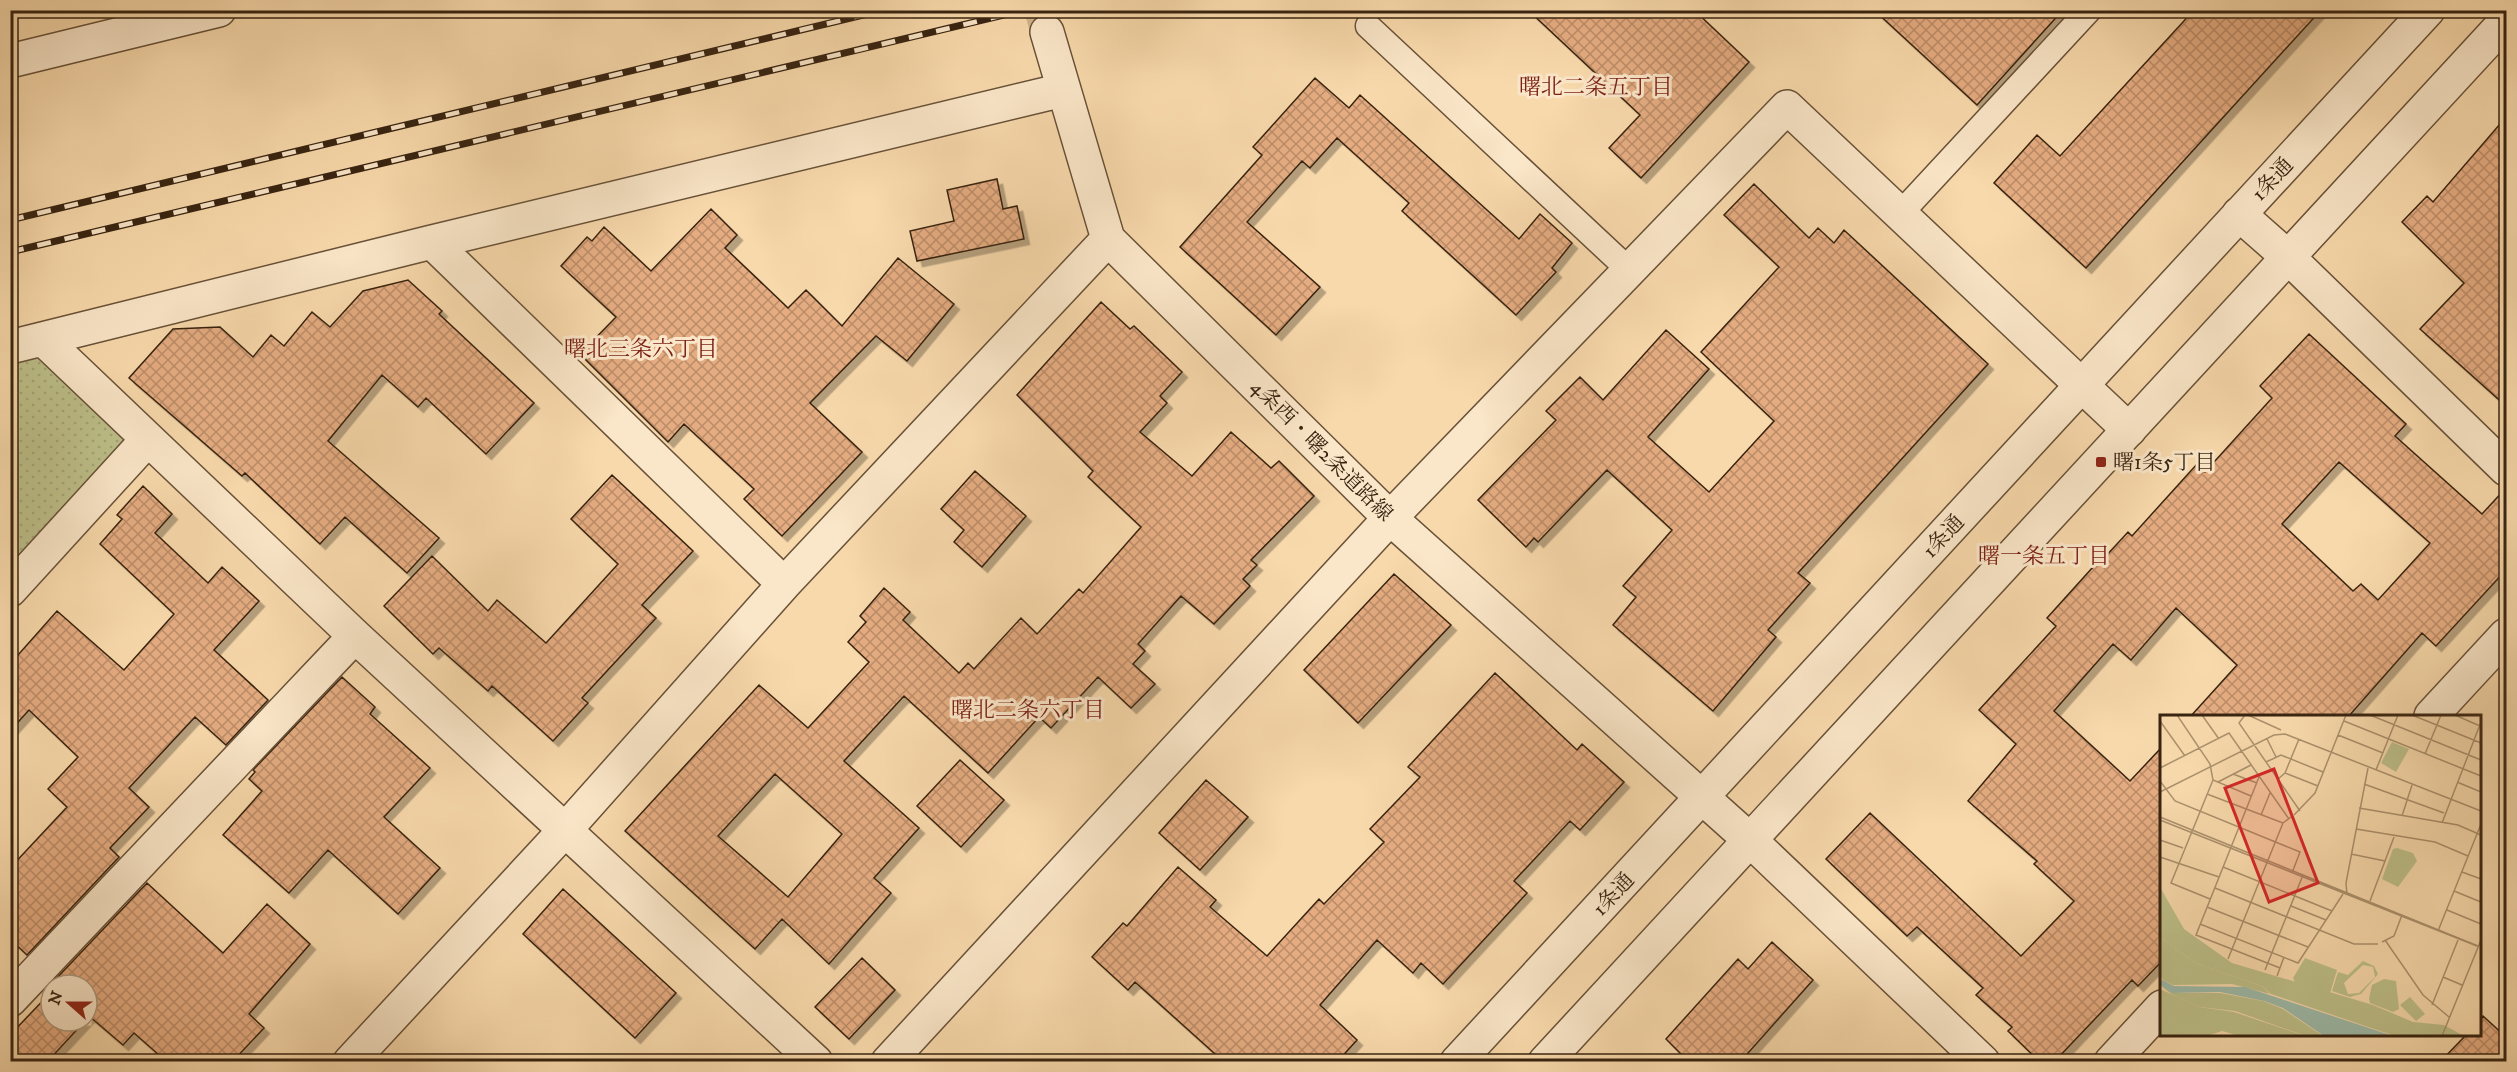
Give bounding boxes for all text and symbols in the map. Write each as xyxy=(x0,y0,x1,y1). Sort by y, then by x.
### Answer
district label: 曙北二条五丁目 xyxy=(1519,74,1673,101)
street label: 1条通 xyxy=(2246,153,2299,207)
district label: 曙北三条六丁目 xyxy=(564,336,718,363)
street label: 4条西・曙2条道路線 xyxy=(1245,374,1398,527)
place label: 曙1条5丁目 xyxy=(2113,450,2215,476)
marker: 曙1条5丁目 xyxy=(2094,455,2108,469)
street label: 1条通 xyxy=(1917,510,1970,564)
district label: 曙一条五丁目 xyxy=(1978,543,2110,570)
district label: 曙北二条六丁目 xyxy=(951,697,1105,724)
inset map xyxy=(2160,715,2481,1036)
street label: 1条通 xyxy=(1587,868,1640,922)
north arrow xyxy=(39,973,99,1033)
text: N xyxy=(44,988,68,1008)

